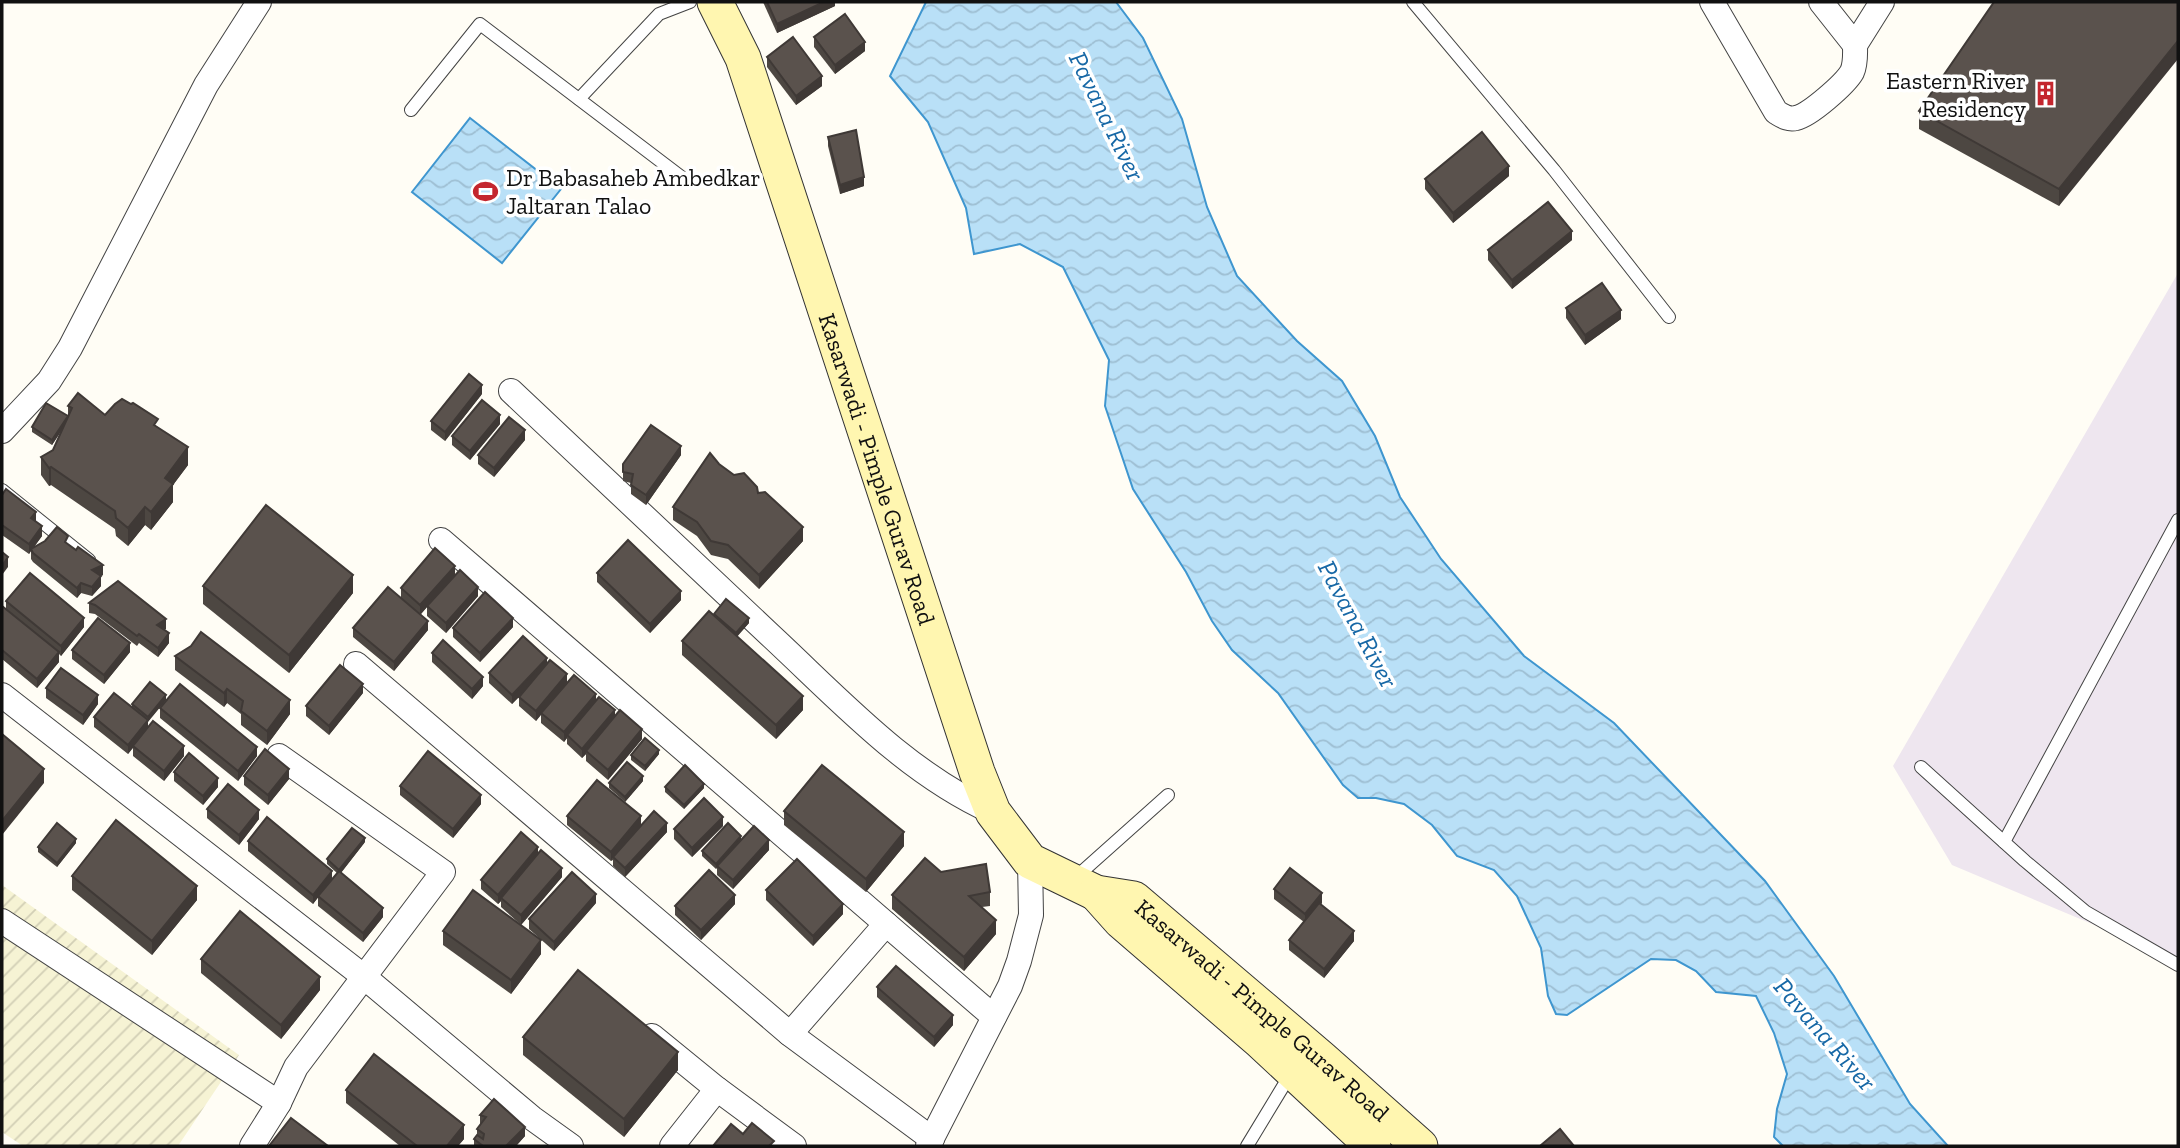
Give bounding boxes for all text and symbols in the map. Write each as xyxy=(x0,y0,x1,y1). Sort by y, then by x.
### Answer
water label: Pavana River xyxy=(1062,46,1152,186)
place label: Eastern River Residency xyxy=(1886,66,2027,123)
building icon: Eastern River Residency xyxy=(2032,80,2060,108)
place label: Dr Babasaheb Ambedkar Jaltaran Talao xyxy=(506,163,761,220)
sports icon: Dr Babasaheb Ambedkar Jaltaran Talao xyxy=(472,177,500,205)
street label: Kasarwadi - Pimple Gurav Road xyxy=(813,310,942,628)
water label: Pavana River xyxy=(1311,555,1405,693)
street label: Kasarwadi - Pimple Gurav Road xyxy=(1130,892,1396,1127)
water label: Pavana River xyxy=(1767,971,1883,1097)

